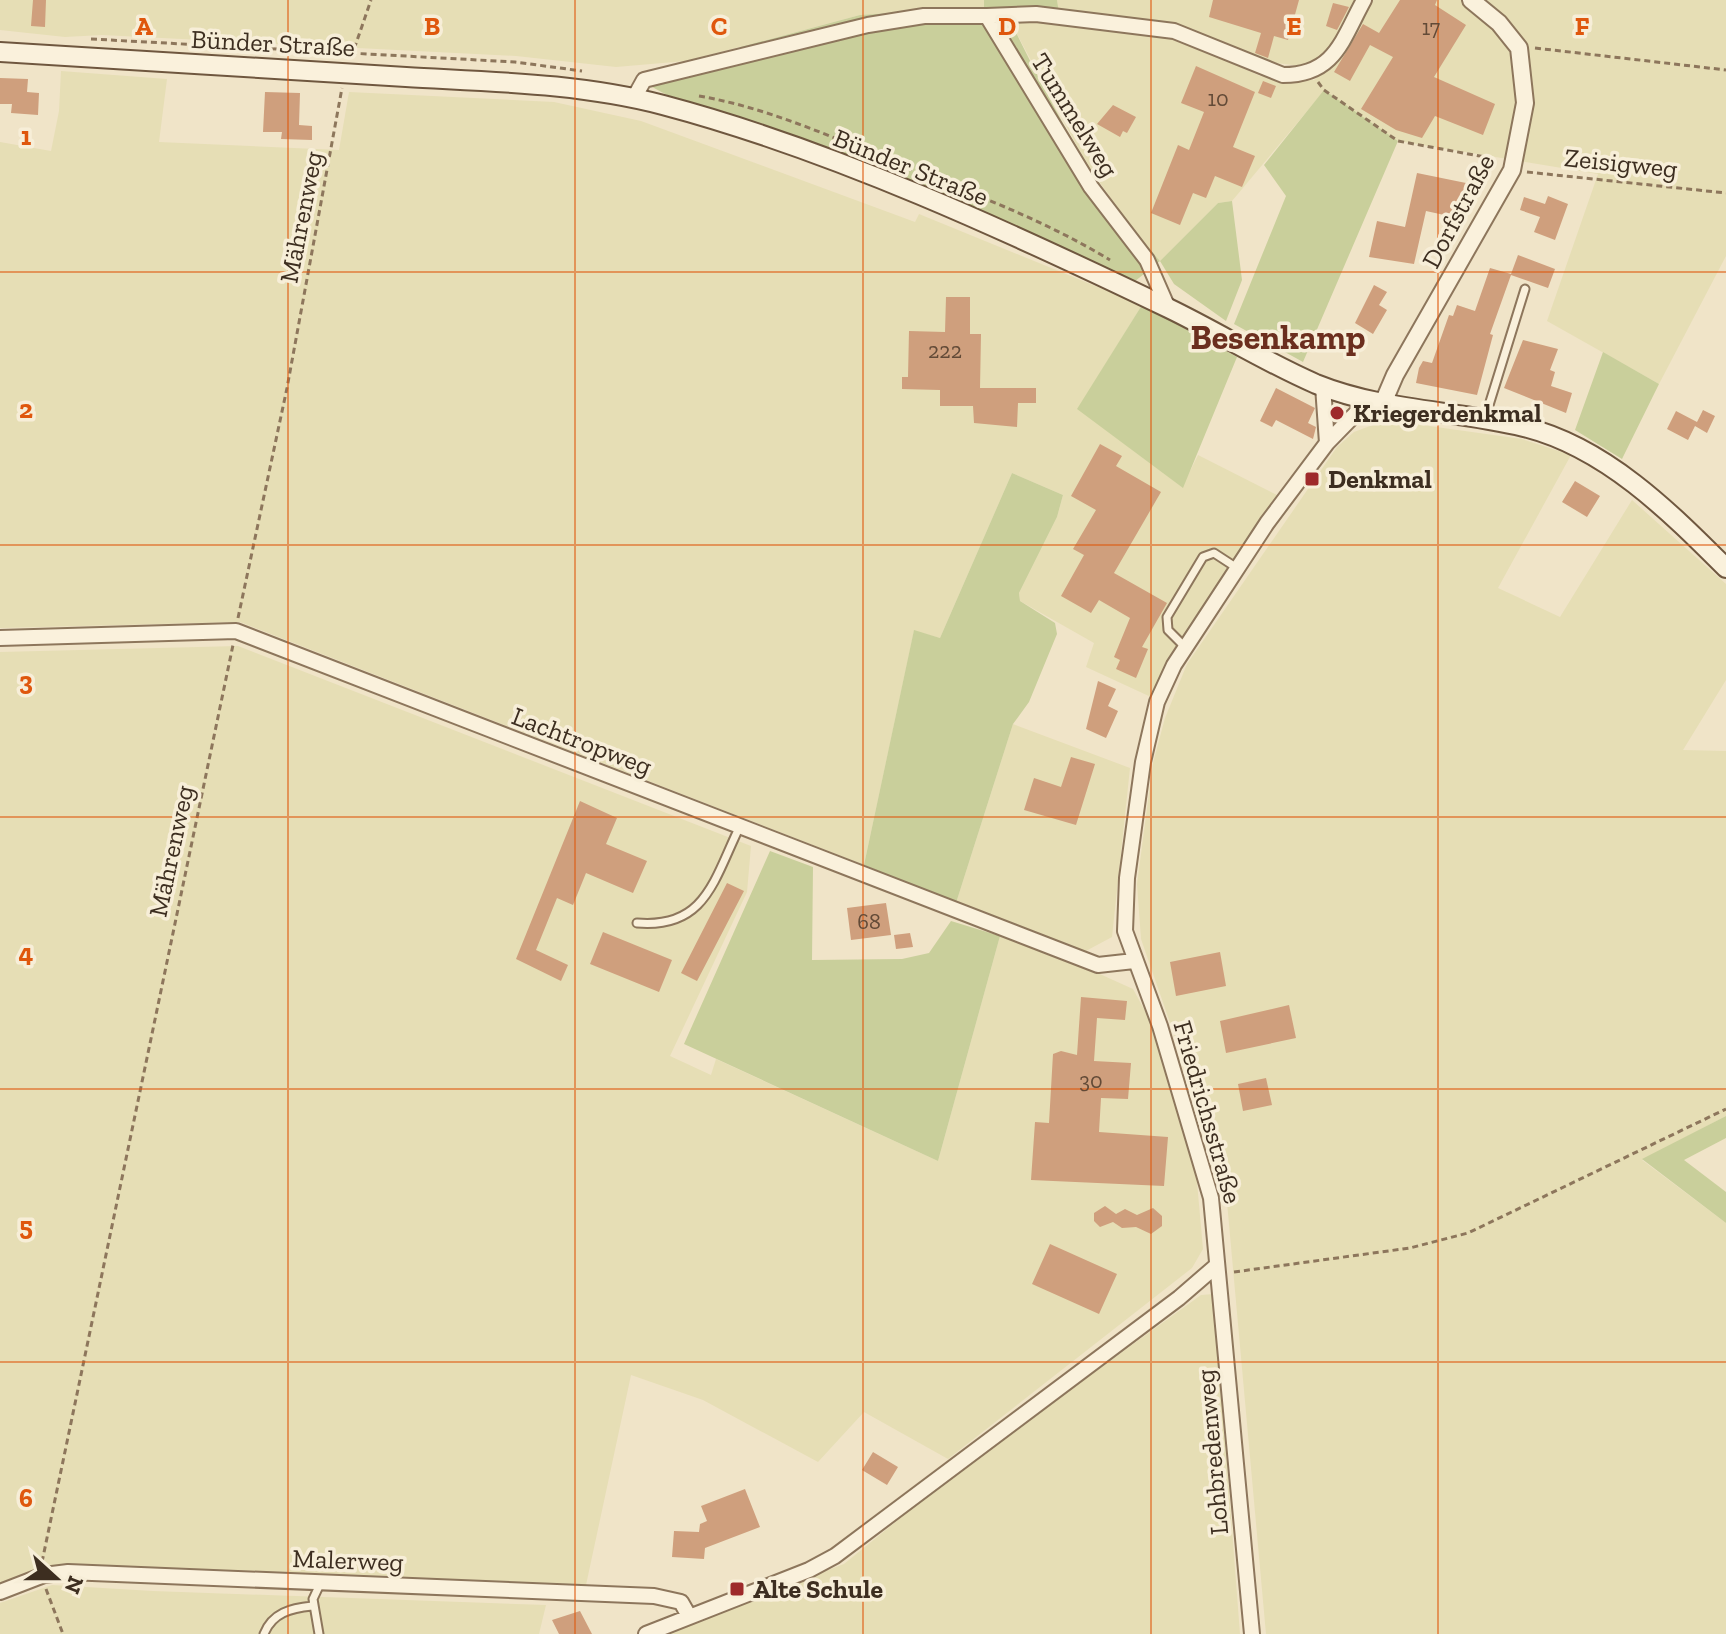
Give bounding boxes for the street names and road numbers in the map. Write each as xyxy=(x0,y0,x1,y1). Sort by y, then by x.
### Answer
street label: Bünder Straße xyxy=(190,23,356,63)
street label: Tummelweg xyxy=(1024,47,1126,183)
street label: Bünder Straße xyxy=(829,121,993,213)
street label: Zeisigweg xyxy=(1563,141,1679,185)
street label: Mährenweg xyxy=(273,148,329,286)
street label: Dorfstraße xyxy=(1415,148,1501,274)
street label: Lachtropweg xyxy=(507,700,657,782)
street label: Mährenweg xyxy=(141,782,201,920)
street label: Friedrichsstraße xyxy=(1167,1017,1249,1207)
street label: Lohbredenweg xyxy=(1189,1368,1235,1536)
street label: Malerweg xyxy=(292,1542,404,1578)

